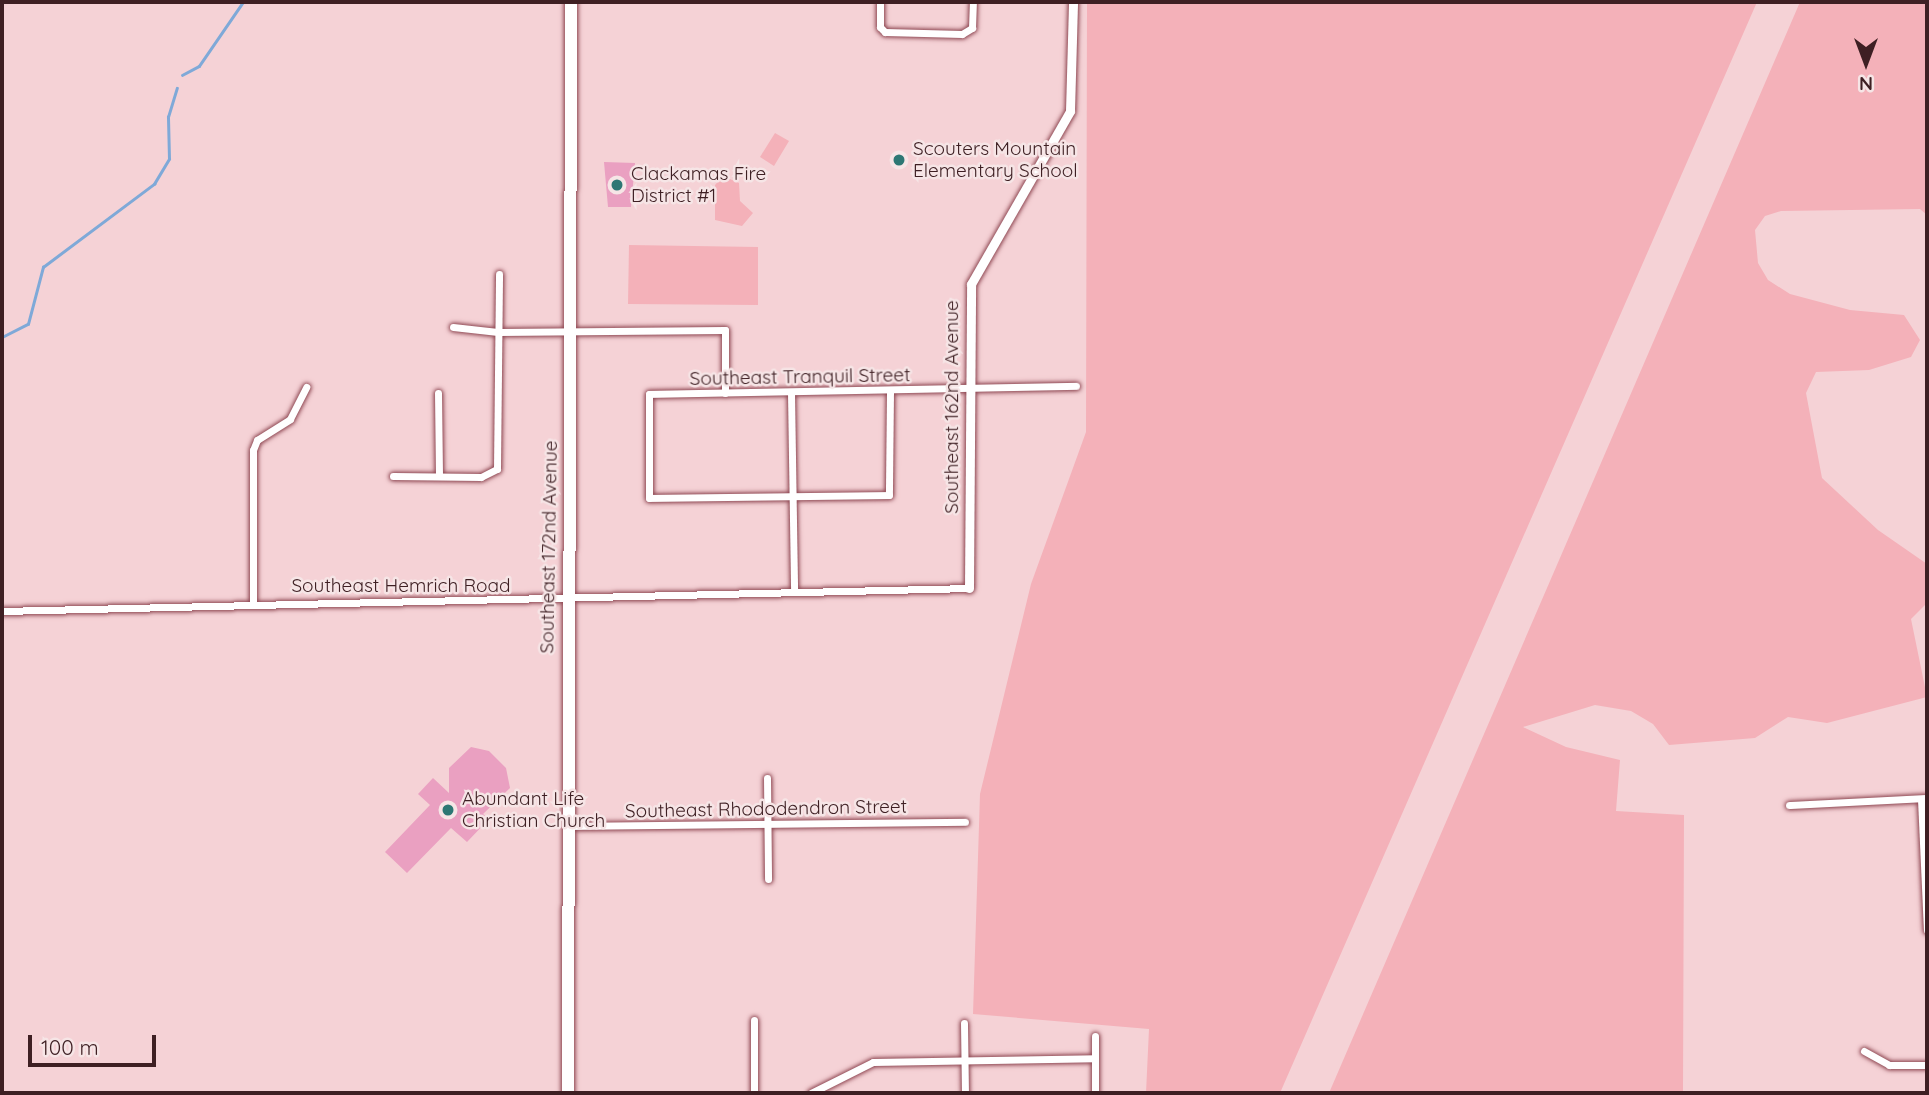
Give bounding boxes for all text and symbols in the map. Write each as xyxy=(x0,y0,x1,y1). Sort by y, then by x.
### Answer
north arrow xyxy=(1831,28,1901,98)
text: N xyxy=(1859,72,1873,96)
place label: Scouters Mountain Elementary School xyxy=(913,138,1078,182)
marker: Scouters Mountain Elementary School xyxy=(891,152,907,168)
place label: Clackamas Fire District #1 xyxy=(631,163,766,207)
marker: Clackamas Fire District #1 xyxy=(609,177,625,193)
street label: Southeast 162nd Avenue xyxy=(941,300,963,514)
street label: Southeast Tranquil Street xyxy=(689,364,911,390)
street label: Southeast 172nd Avenue xyxy=(536,440,562,654)
street label: Southeast Hemrich Road xyxy=(291,575,511,597)
place label: Abundant Life Christian Church xyxy=(462,788,605,832)
street label: Southeast Rhododendron Street xyxy=(625,795,907,823)
marker: Abundant Life Christian Church xyxy=(440,802,456,818)
scale bar xyxy=(32,1021,159,1066)
text: 100 m xyxy=(41,1034,99,1060)

